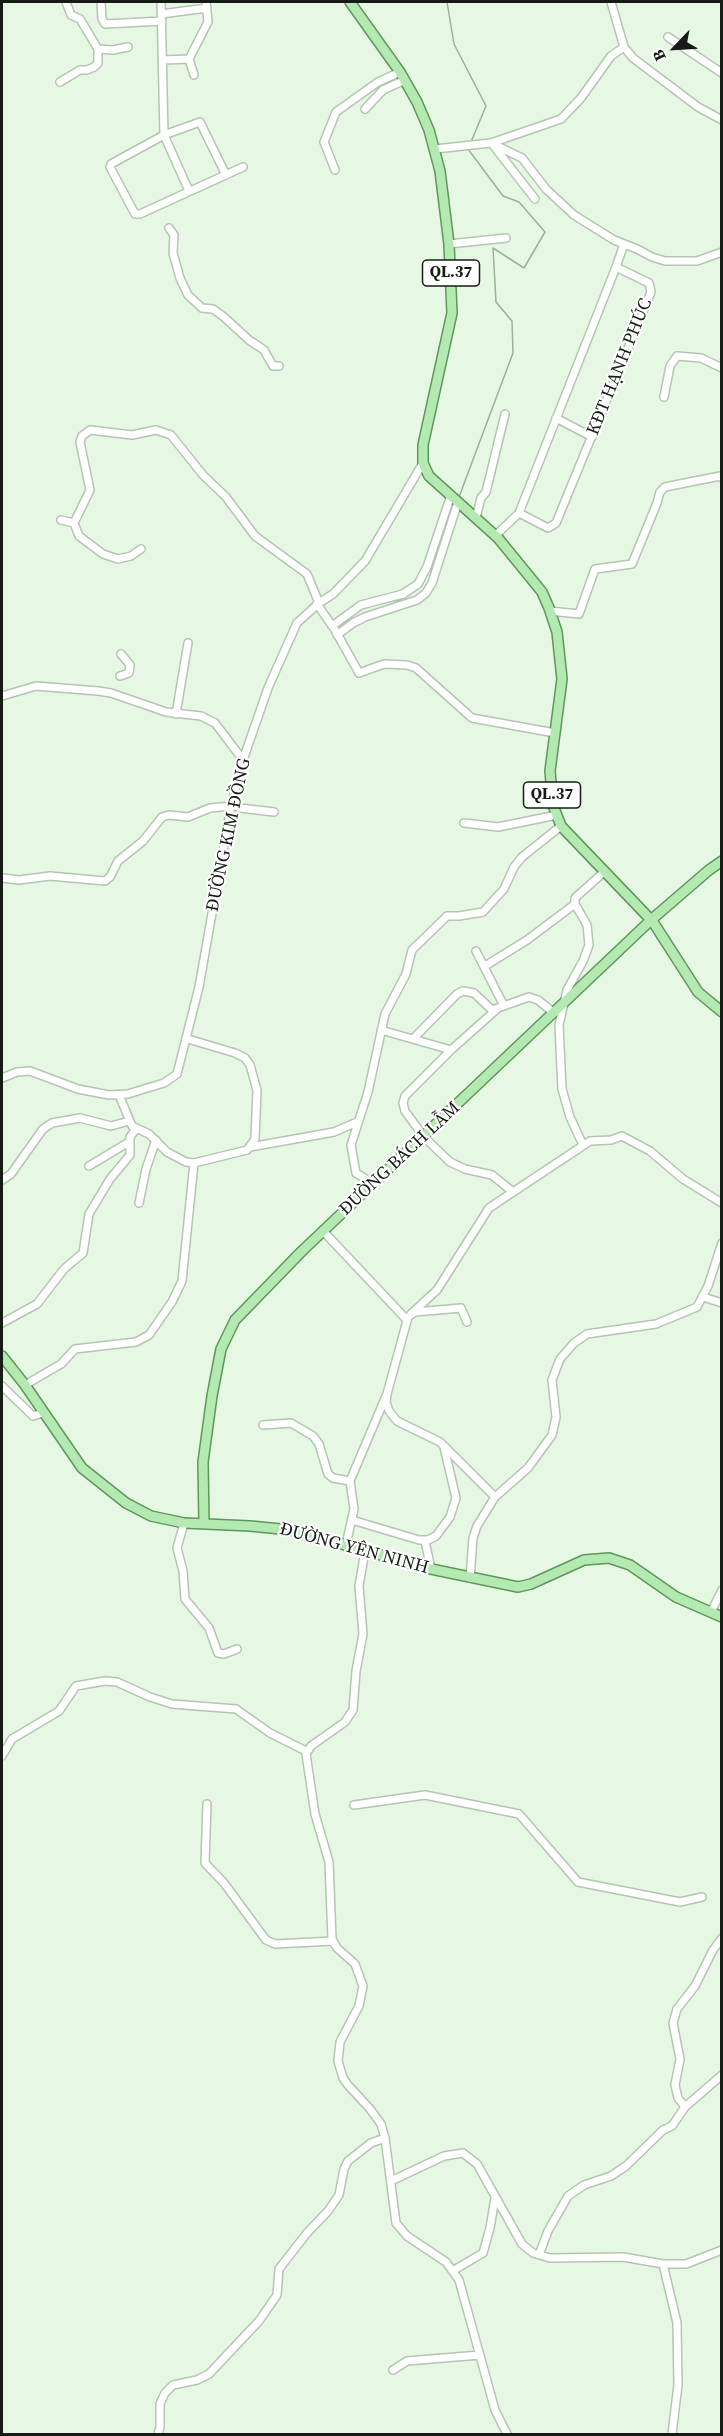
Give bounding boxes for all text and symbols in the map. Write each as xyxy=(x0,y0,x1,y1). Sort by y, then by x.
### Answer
north arrow xyxy=(645,18,705,78)
text: B xyxy=(647,46,671,65)
road number: QL.37 xyxy=(422,260,480,286)
street label: KĐT HẠNH PHÚC xyxy=(583,296,657,438)
street label: ĐƯỜNG KIM ĐỒNG xyxy=(202,756,256,914)
road number: QL.37 xyxy=(524,782,580,808)
street label: ĐƯỜNG BÁCH LẪM xyxy=(335,1098,465,1220)
street label: ĐƯỜNG YÊN NINH xyxy=(277,1519,431,1579)

